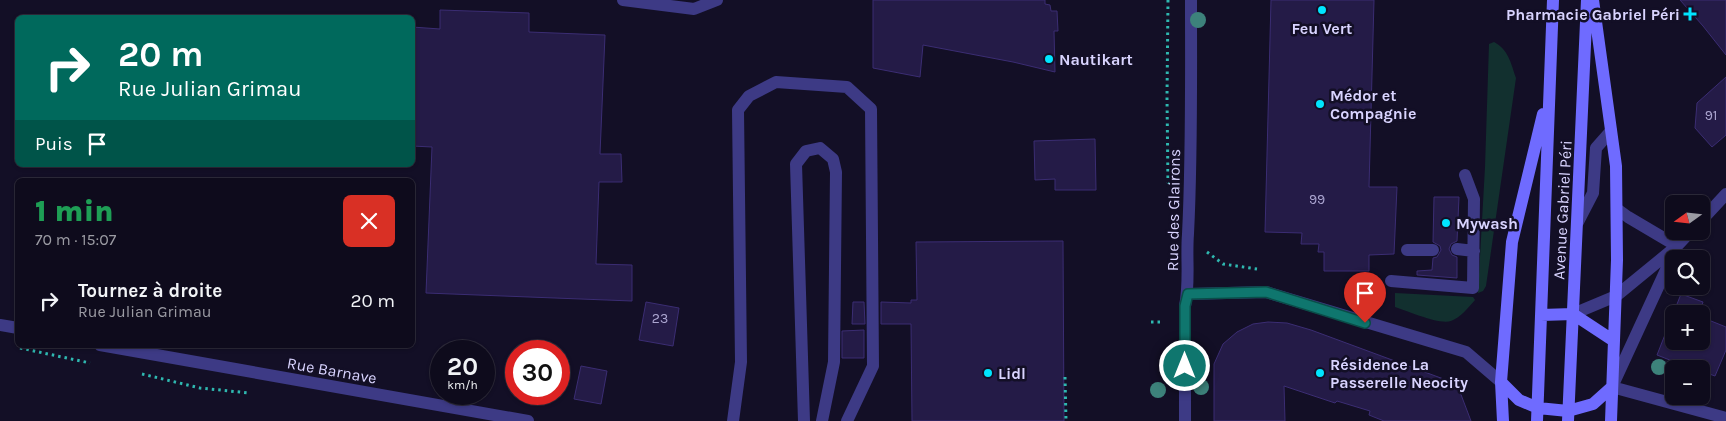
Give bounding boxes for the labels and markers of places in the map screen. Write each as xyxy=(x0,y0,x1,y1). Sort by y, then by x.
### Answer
marker: Feu Vert xyxy=(1316,4,1328,16)
place label: Pharmacie Gabriel Péri xyxy=(1506,5,1680,24)
marker: Pharmacie Gabriel Péri xyxy=(1684,8,1696,20)
place label: Feu Vert xyxy=(1292,19,1352,38)
place label: Nautikart xyxy=(1059,50,1133,69)
marker: Nautikart xyxy=(1043,53,1055,65)
place label: Médor et Compagnie xyxy=(1330,86,1417,123)
marker: Médor et Compagnie xyxy=(1314,98,1326,110)
place label: Mywash xyxy=(1456,214,1518,233)
marker: Mywash xyxy=(1440,217,1452,229)
pin xyxy=(1344,272,1386,323)
place label: Résidence La Passerelle Neocity xyxy=(1330,355,1468,392)
place label: Lidl xyxy=(998,364,1026,383)
marker: Lidl xyxy=(982,367,994,379)
marker: Résidence La Passerelle Neocity xyxy=(1314,367,1326,379)

